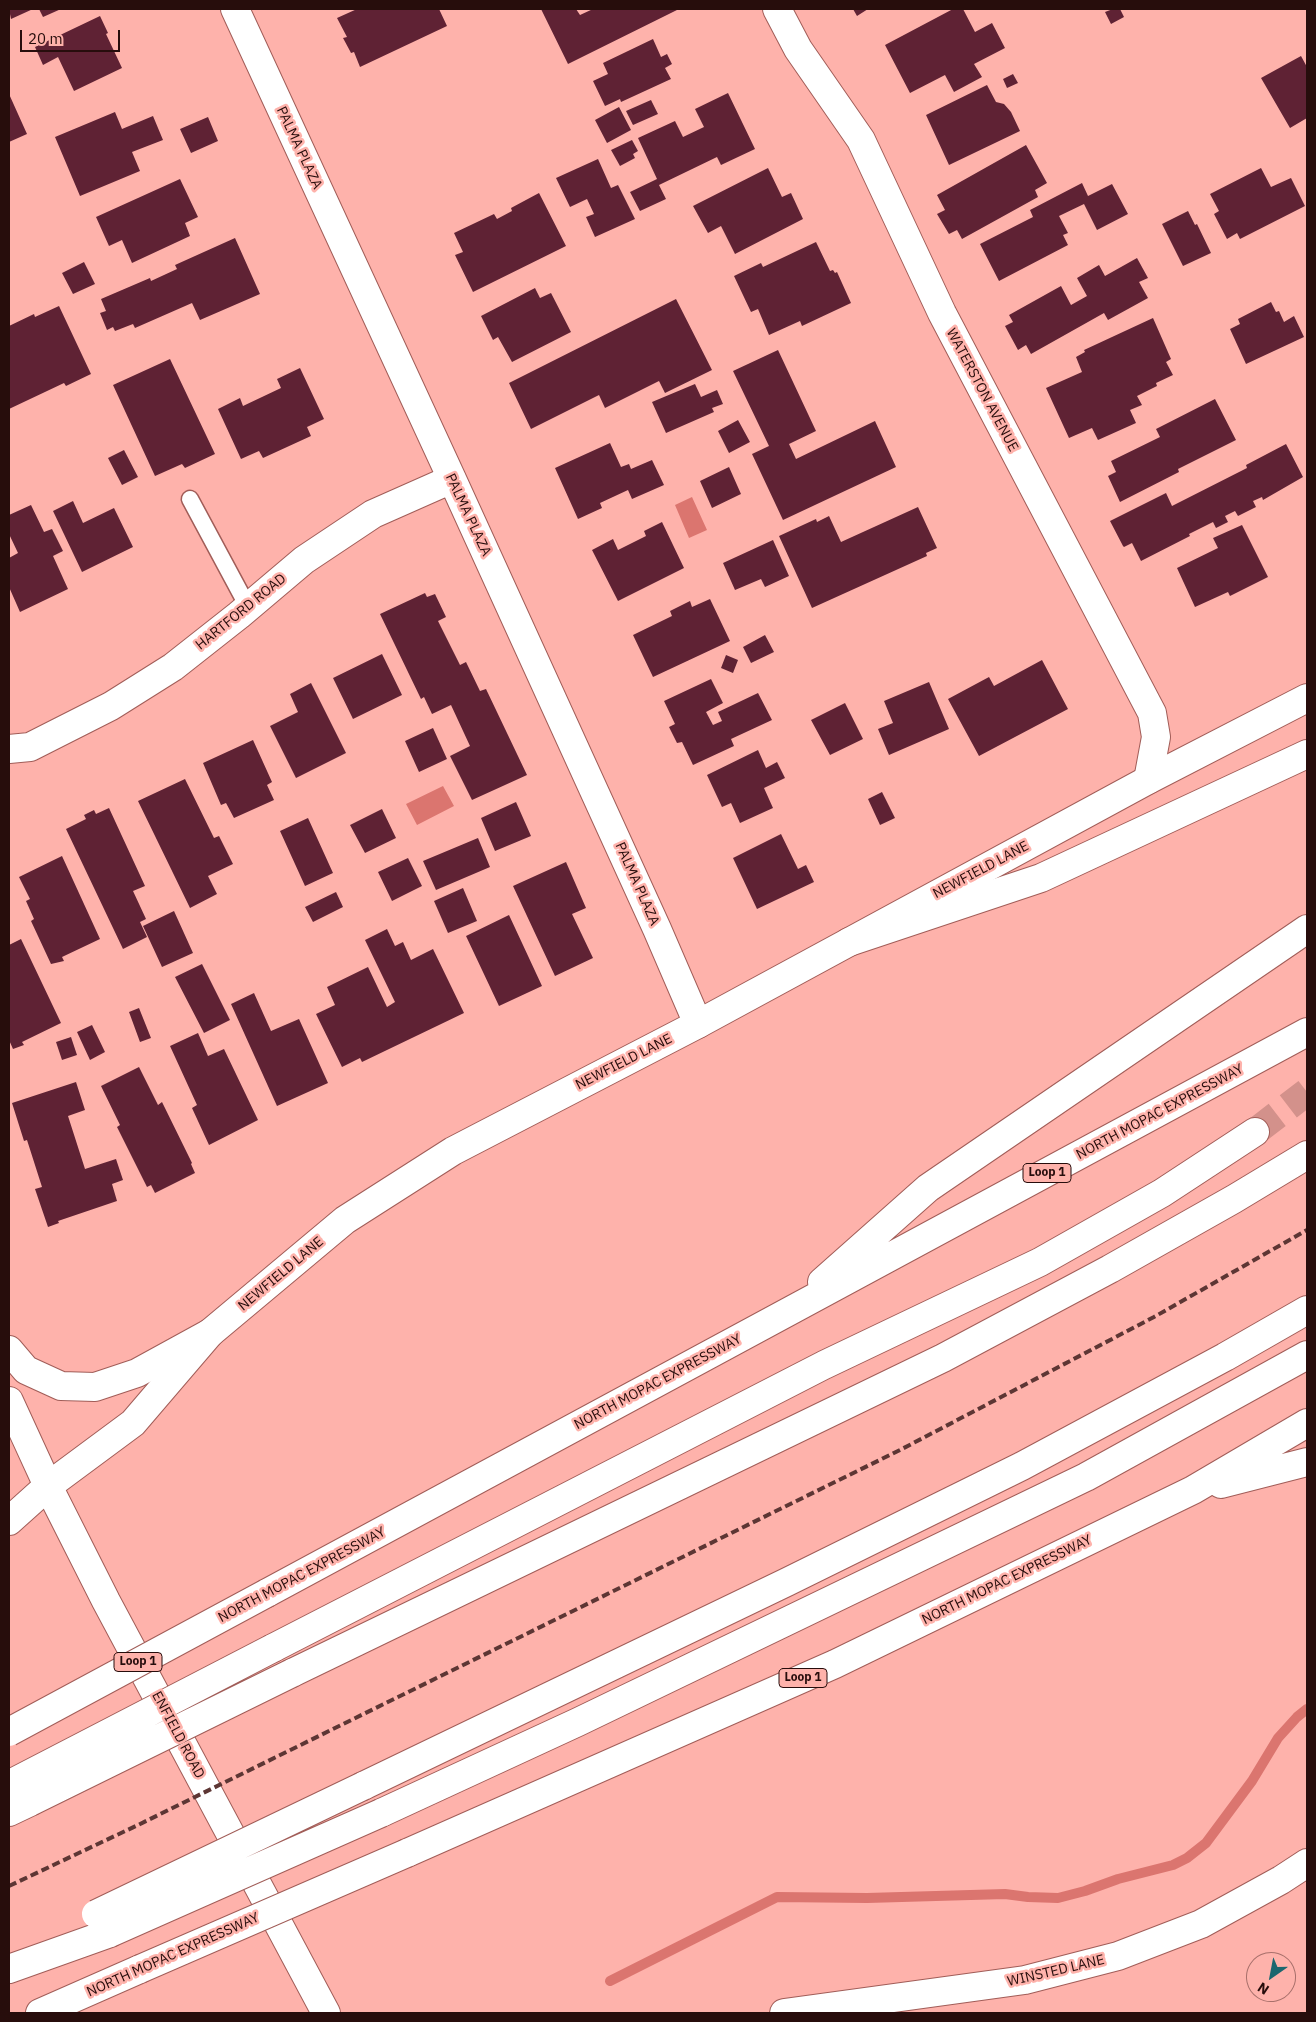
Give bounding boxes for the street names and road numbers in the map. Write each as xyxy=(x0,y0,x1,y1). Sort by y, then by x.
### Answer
street label: PALMA PLAZA xyxy=(273,104,325,192)
street label: WATERSTON AVENUE xyxy=(942,326,1022,454)
street label: PALMA PLAZA xyxy=(442,471,494,559)
street label: HARTFORD ROAD xyxy=(192,570,290,654)
street label: NEWFIELD LANE xyxy=(930,838,1032,902)
street label: PALMA PLAZA xyxy=(611,840,663,928)
street label: NEWFIELD LANE xyxy=(573,1030,675,1094)
street label: NORTH MOPAC EXPRESSWAY xyxy=(1074,1061,1246,1163)
road number: Loop 1 xyxy=(1023,1164,1071,1182)
street label: NEWFIELD LANE xyxy=(235,1233,327,1315)
street label: NORTH MOPAC EXPRESSWAY xyxy=(572,1331,744,1433)
street label: NORTH MOPAC EXPRESSWAY xyxy=(216,1524,388,1626)
street label: NORTH MOPAC EXPRESSWAY xyxy=(919,1531,1095,1629)
road number: Loop 1 xyxy=(114,1652,162,1671)
road number: Loop 1 xyxy=(779,1669,827,1688)
street label: ENFIELD ROAD xyxy=(148,1689,208,1781)
street label: NORTH MOPAC EXPRESSWAY xyxy=(84,1909,262,2001)
street label: WINSTED LANE xyxy=(1006,1952,1106,1990)

